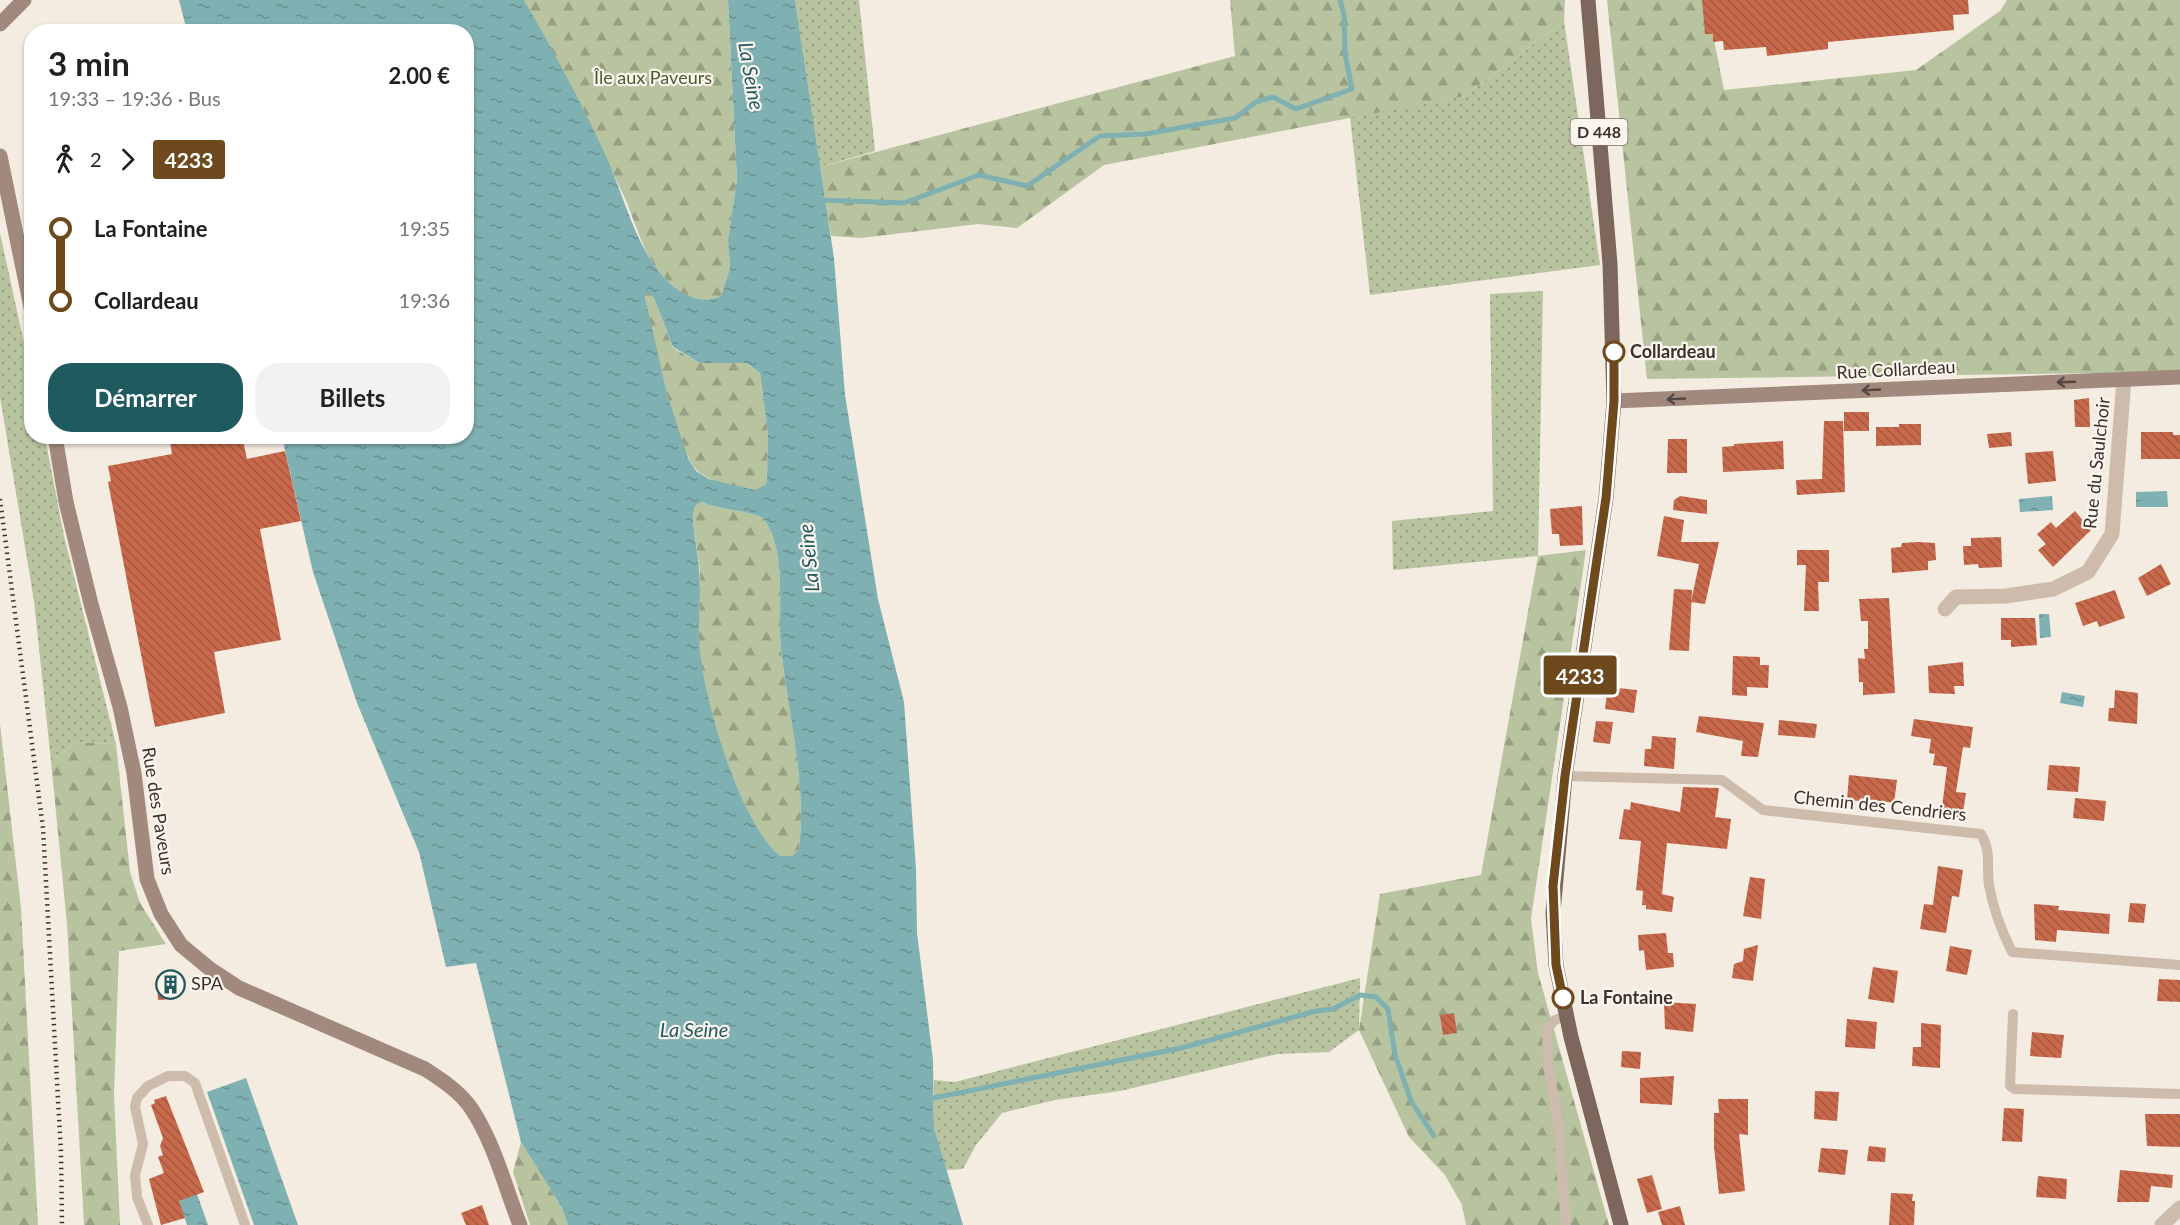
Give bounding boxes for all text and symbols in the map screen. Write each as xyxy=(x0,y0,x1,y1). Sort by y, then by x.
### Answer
water label: La Seine xyxy=(734,40,770,112)
text: 3 min xyxy=(48,43,130,83)
text: 2.00 € xyxy=(388,62,450,89)
park label: Île aux Paveurs xyxy=(593,66,712,88)
text: 19:33 – 19:36 · Bus xyxy=(48,86,221,110)
road number: D 448 xyxy=(1570,119,1628,145)
icon: walk xyxy=(48,143,81,176)
icon: forward xyxy=(111,143,144,176)
text: 2 xyxy=(90,147,102,171)
text: 4233 xyxy=(165,147,213,172)
text: La Fontaine xyxy=(94,215,207,242)
text: 19:35 xyxy=(399,216,450,240)
text: Collardeau xyxy=(94,287,199,314)
text: 19:36 xyxy=(399,288,450,312)
place label: Collardeau xyxy=(1630,340,1716,362)
marker: Collardeau xyxy=(1603,341,1625,363)
street label: Rue Collardeau xyxy=(1836,355,1956,383)
button: Démarrer xyxy=(48,363,243,432)
button: Billets xyxy=(255,363,450,432)
one-way arrow xyxy=(2056,376,2076,387)
one-way arrow xyxy=(1862,385,1881,396)
one-way arrow xyxy=(1667,393,1687,404)
street label: Rue du Saulchoir xyxy=(2078,395,2114,530)
water label: La Seine xyxy=(792,523,824,593)
line badge: 4233 xyxy=(1538,656,1622,694)
text: 4233 xyxy=(1556,663,1604,688)
street label: Rue des Paveurs xyxy=(138,745,180,877)
street label: Chemin des Cendriers xyxy=(1793,785,1968,825)
building icon: SPA xyxy=(154,968,186,1000)
place label: SPA xyxy=(191,972,224,994)
place label: La Fontaine xyxy=(1580,986,1673,1008)
marker: La Fontaine xyxy=(1552,987,1574,1009)
water label: La Seine xyxy=(660,1017,728,1041)

